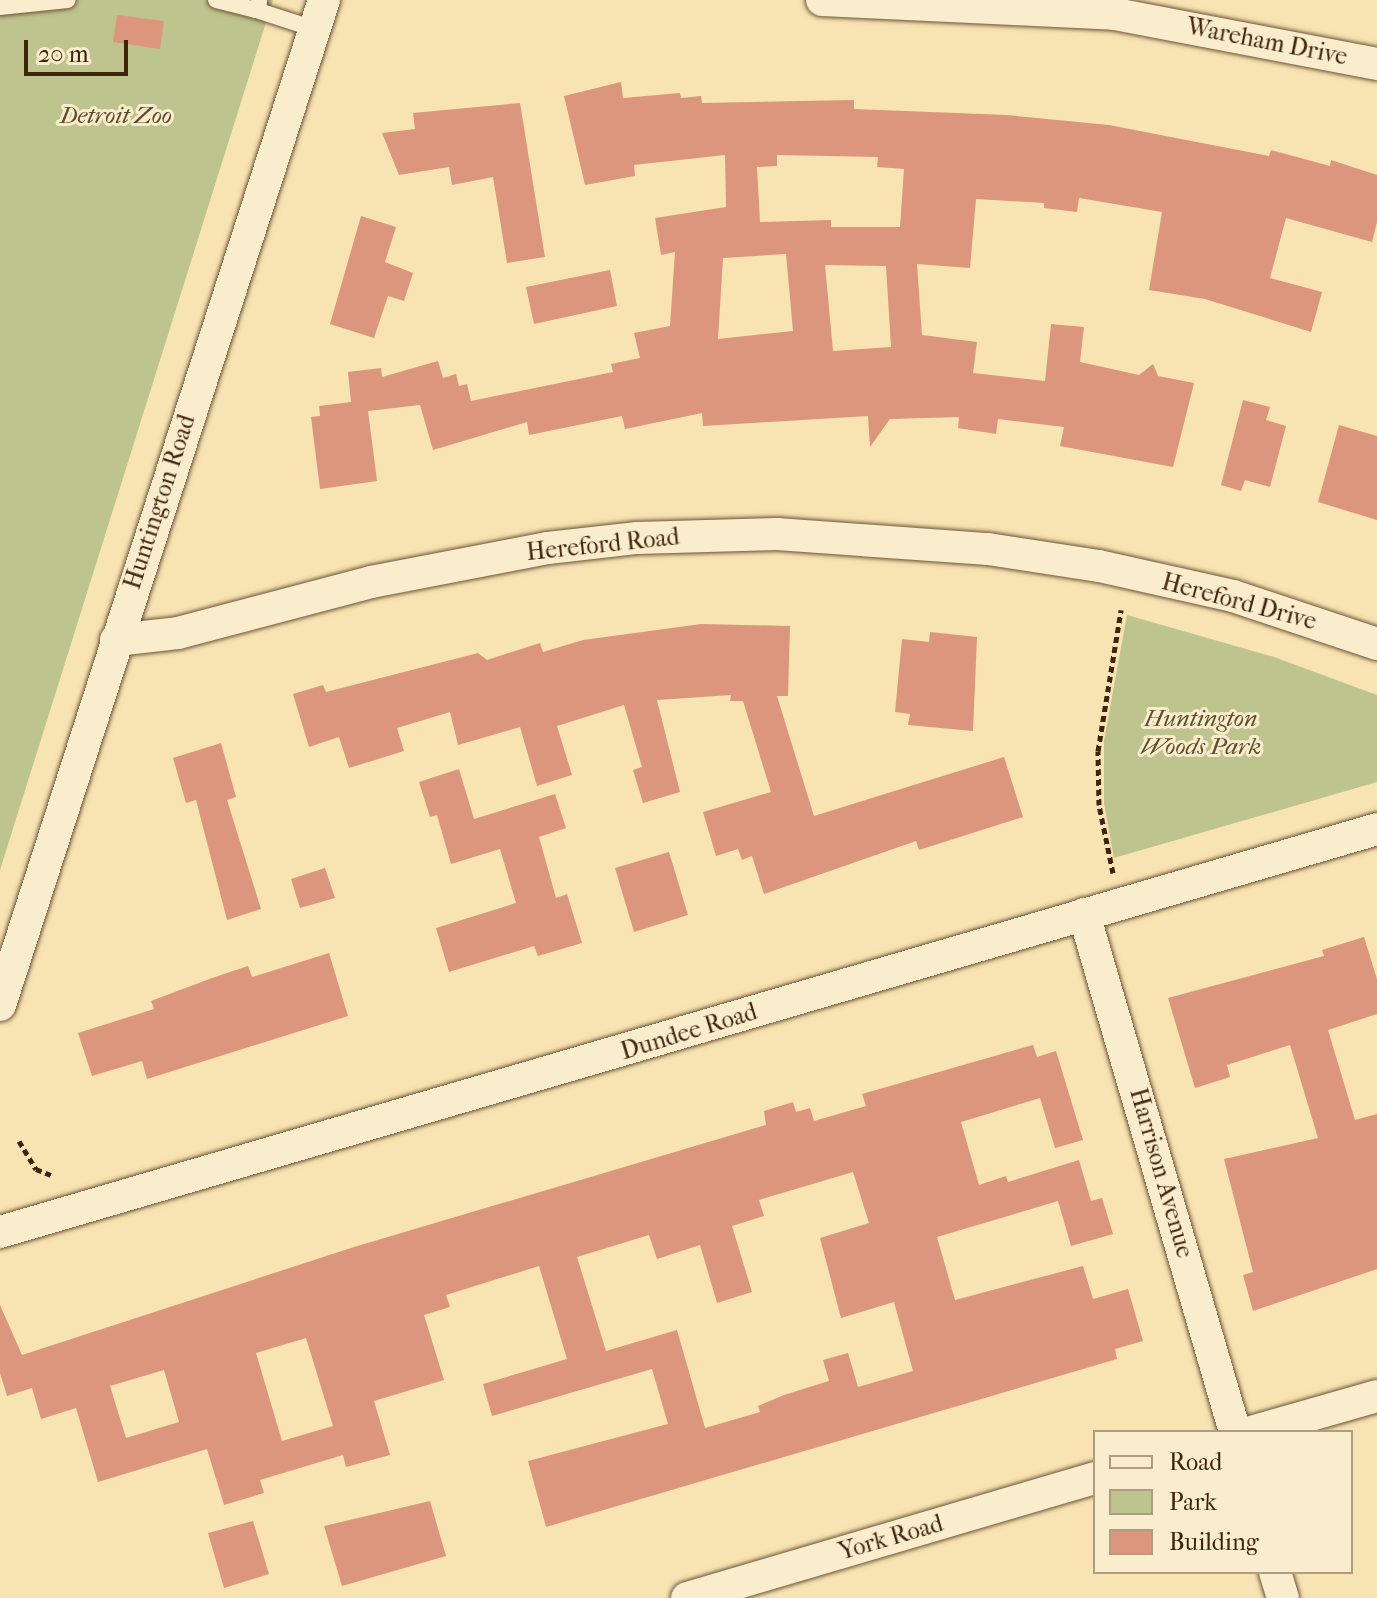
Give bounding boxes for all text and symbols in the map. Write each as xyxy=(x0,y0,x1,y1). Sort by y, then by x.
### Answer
street label: Wareham Drive xyxy=(1184,12,1350,72)
scale bar xyxy=(28,24,132,74)
text: 20 m xyxy=(38,40,89,68)
park label: Detroit Zoo xyxy=(60,102,172,130)
street label: Huntington Road xyxy=(118,411,202,593)
street label: Hereford Road xyxy=(525,523,681,567)
street label: Hereford Drive xyxy=(1159,568,1319,636)
park label: Huntington Woods Park xyxy=(1141,705,1261,761)
street label: Dundee Road xyxy=(617,998,761,1066)
street label: Harrison Avenue xyxy=(1123,1085,1199,1261)
legend xyxy=(1093,1430,1353,1574)
text: Road xyxy=(1169,1448,1222,1476)
text: Park xyxy=(1169,1488,1217,1516)
street label: York Road xyxy=(836,1509,946,1567)
text: Building xyxy=(1169,1528,1259,1556)

